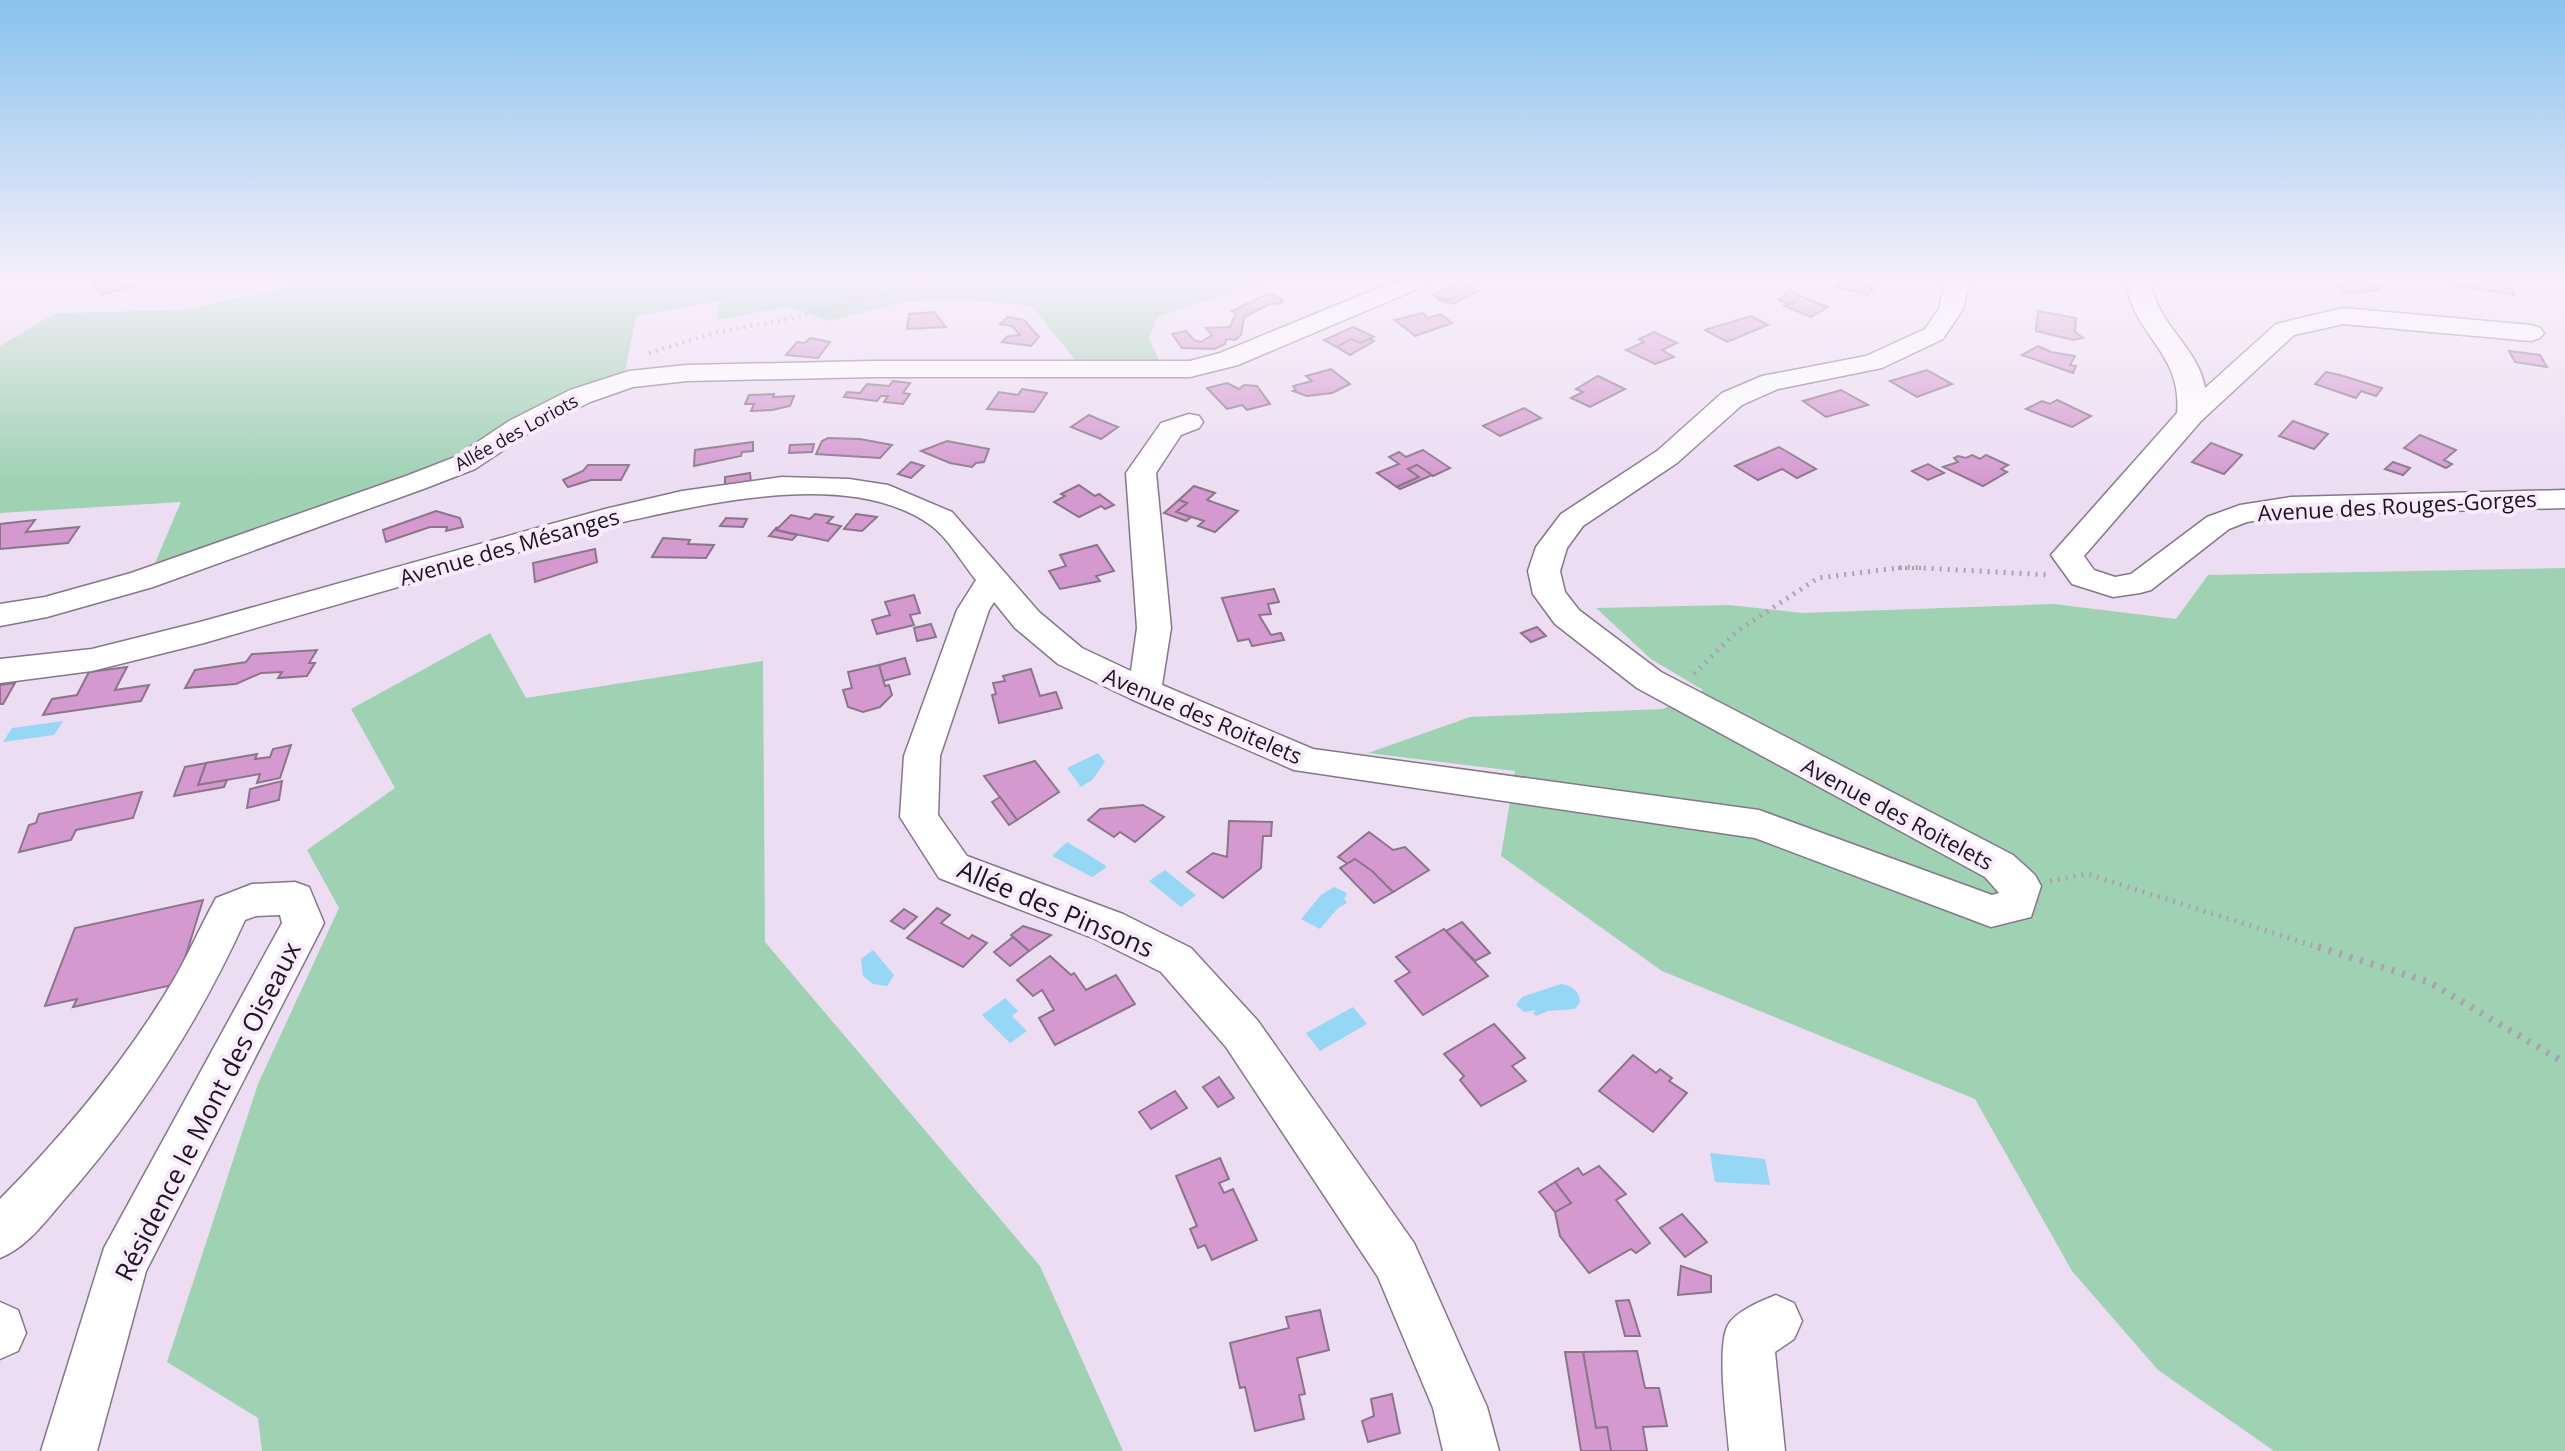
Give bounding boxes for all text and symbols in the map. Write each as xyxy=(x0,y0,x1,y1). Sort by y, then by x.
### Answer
street label: Allée des Loriots xyxy=(450,388,582,476)
street label: Avenue des Rouges-Gorges xyxy=(2257,483,2537,527)
street label: Avenue des Mésanges xyxy=(396,500,622,592)
street label: Avenue des Roitelets xyxy=(1099,660,1307,770)
street label: Avenue des Roitelets xyxy=(1797,750,1999,876)
street label: Allée des Pinsons xyxy=(952,850,1160,966)
street label: Résidence le Mont des Oiseaux xyxy=(106,935,309,1287)

